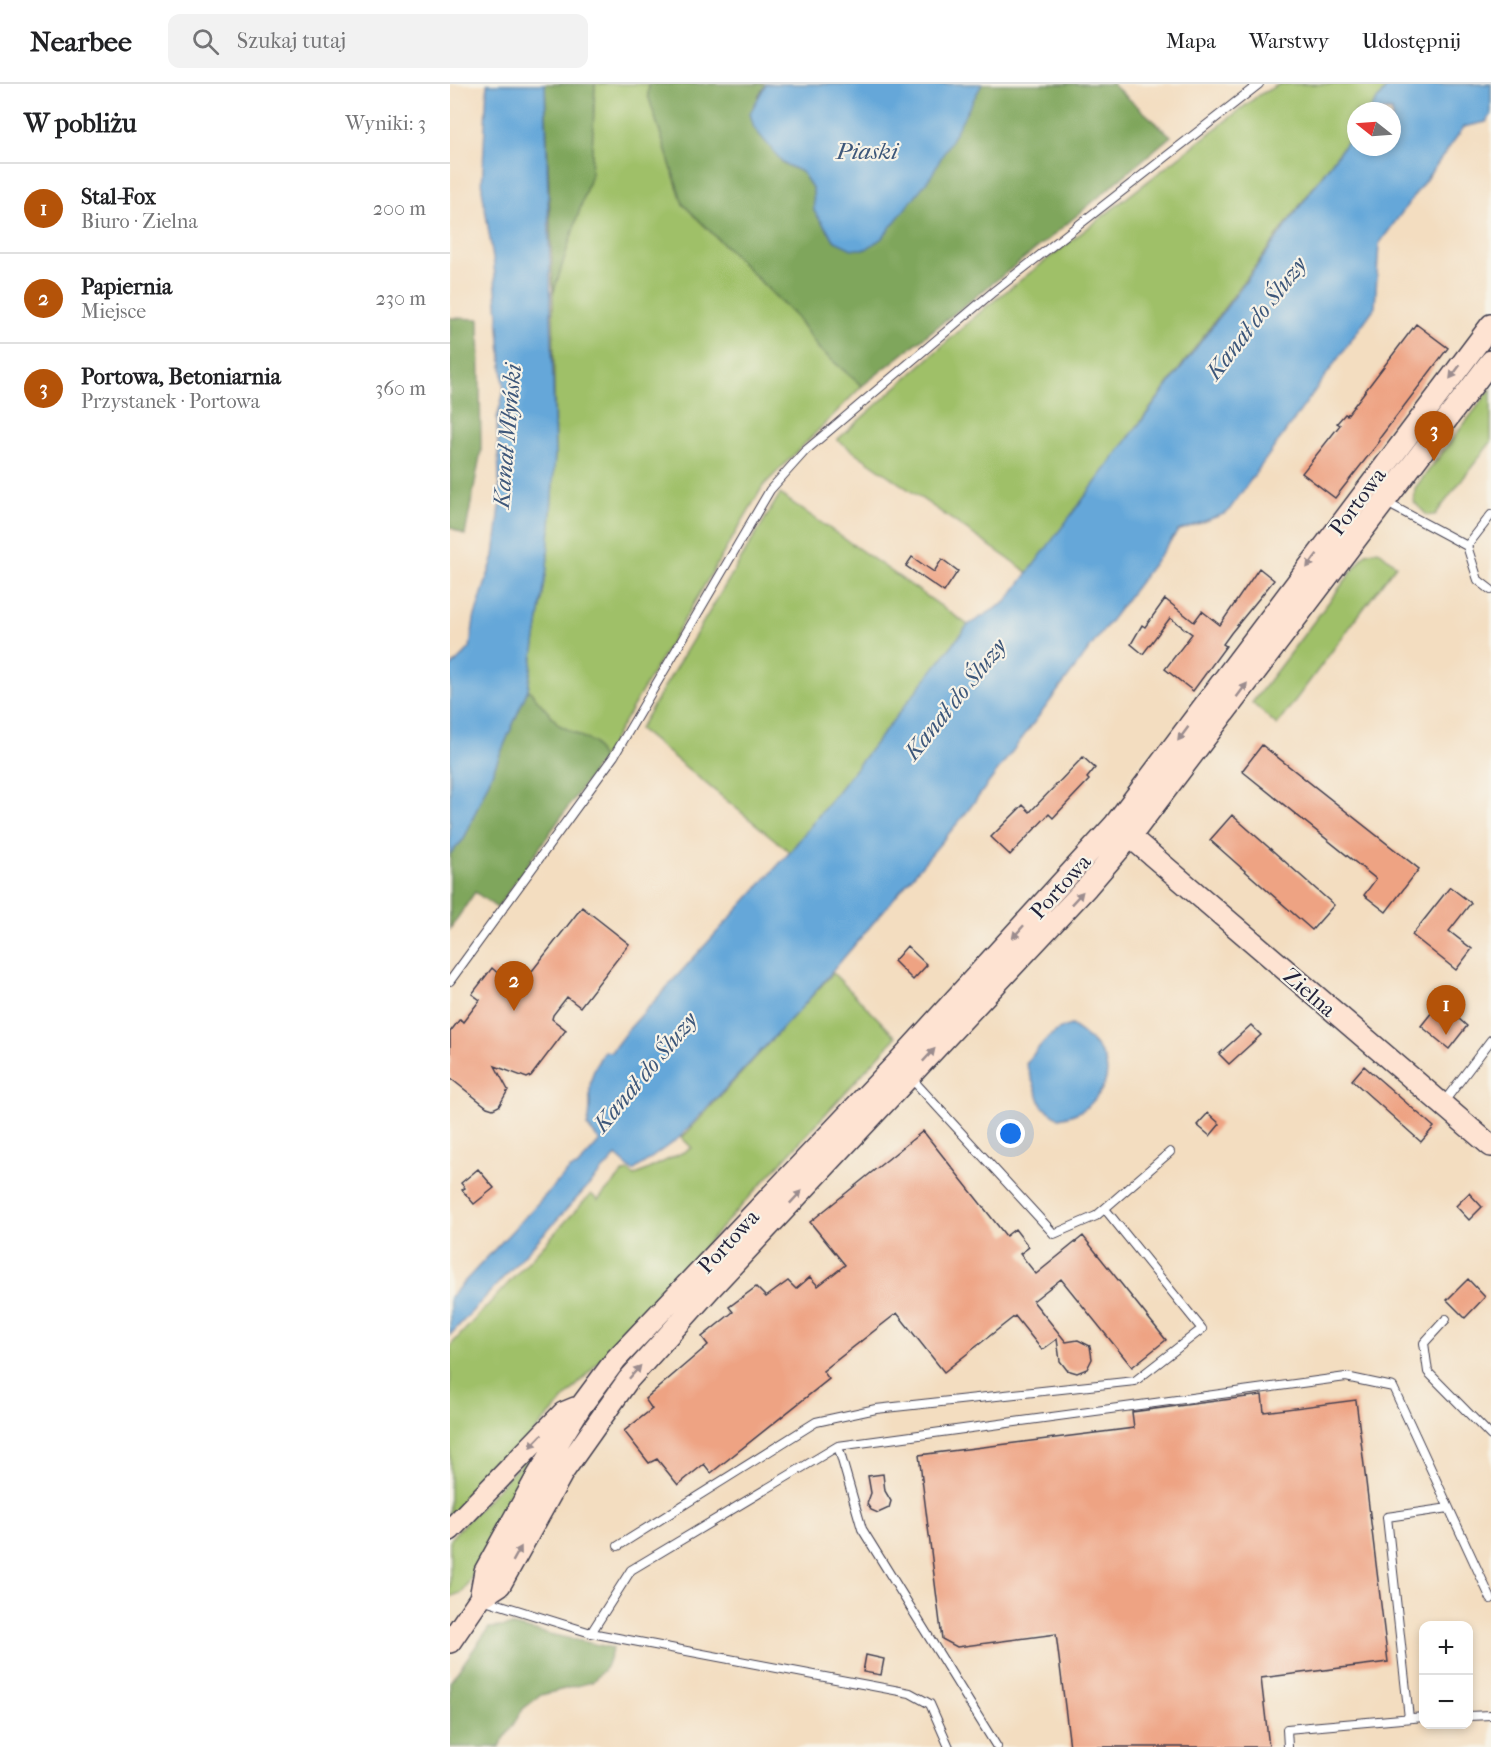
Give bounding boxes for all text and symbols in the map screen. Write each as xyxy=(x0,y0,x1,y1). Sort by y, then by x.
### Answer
search box xyxy=(168,14,588,68)
text: Nearbee xyxy=(30,25,132,58)
icon: search xyxy=(189,25,222,58)
text: Szukaj tutaj xyxy=(237,28,346,54)
text: Mapa xyxy=(1166,29,1216,53)
text: Warstwy xyxy=(1249,29,1329,53)
text: Udostępnij xyxy=(1362,29,1461,53)
north arrow xyxy=(1347,102,1401,156)
text: W pobliżu xyxy=(24,108,137,139)
text: Wyniki: 3 xyxy=(345,112,426,135)
water label: Piaski xyxy=(835,137,900,165)
text: Stal-Fox xyxy=(81,184,156,210)
text: 1 xyxy=(40,197,47,220)
text: 200 m xyxy=(373,197,426,220)
text: Biuro · Zielna xyxy=(81,210,198,233)
water label: Kanał do Śluzy xyxy=(1198,250,1313,387)
text: Papiernia xyxy=(81,274,172,300)
text: 2 xyxy=(38,287,49,310)
text: 230 m xyxy=(376,287,426,310)
text: Miejsce xyxy=(81,300,146,323)
water label: Kanał Młyński xyxy=(487,361,527,511)
text: Portowa, Betoniarnia xyxy=(81,364,281,390)
one-way arrow xyxy=(1449,364,1462,380)
text: 3 xyxy=(39,377,48,400)
text: 360 m xyxy=(375,377,426,400)
text: Przystanek · Portowa xyxy=(81,390,260,413)
pin: 3 xyxy=(1414,412,1454,461)
street label: Portowa xyxy=(1324,462,1392,541)
one-way arrow xyxy=(1307,553,1319,568)
water label: Kanał do Śluzy xyxy=(896,632,1013,767)
one-way arrow xyxy=(1235,682,1247,697)
one-way arrow xyxy=(1177,726,1189,742)
street label: Portowa xyxy=(1025,848,1097,924)
one-way arrow xyxy=(1070,890,1084,905)
one-way arrow xyxy=(1012,924,1025,939)
pin: 2 xyxy=(494,962,534,1011)
street label: Zielna xyxy=(1278,963,1342,1023)
pin: 1 xyxy=(1426,986,1466,1035)
water label: Kanał do Śluzy xyxy=(585,1005,704,1139)
one-way arrow xyxy=(922,1049,936,1063)
your location xyxy=(996,1119,1025,1148)
one-way arrow xyxy=(789,1190,803,1205)
street label: Portowa xyxy=(693,1204,765,1279)
one-way arrow xyxy=(628,1365,641,1380)
one-way arrow xyxy=(529,1434,543,1449)
one-way arrow xyxy=(512,1546,522,1563)
map controls xyxy=(1419,1621,1473,1729)
button: + xyxy=(1419,1621,1473,1675)
button: − xyxy=(1419,1675,1473,1729)

